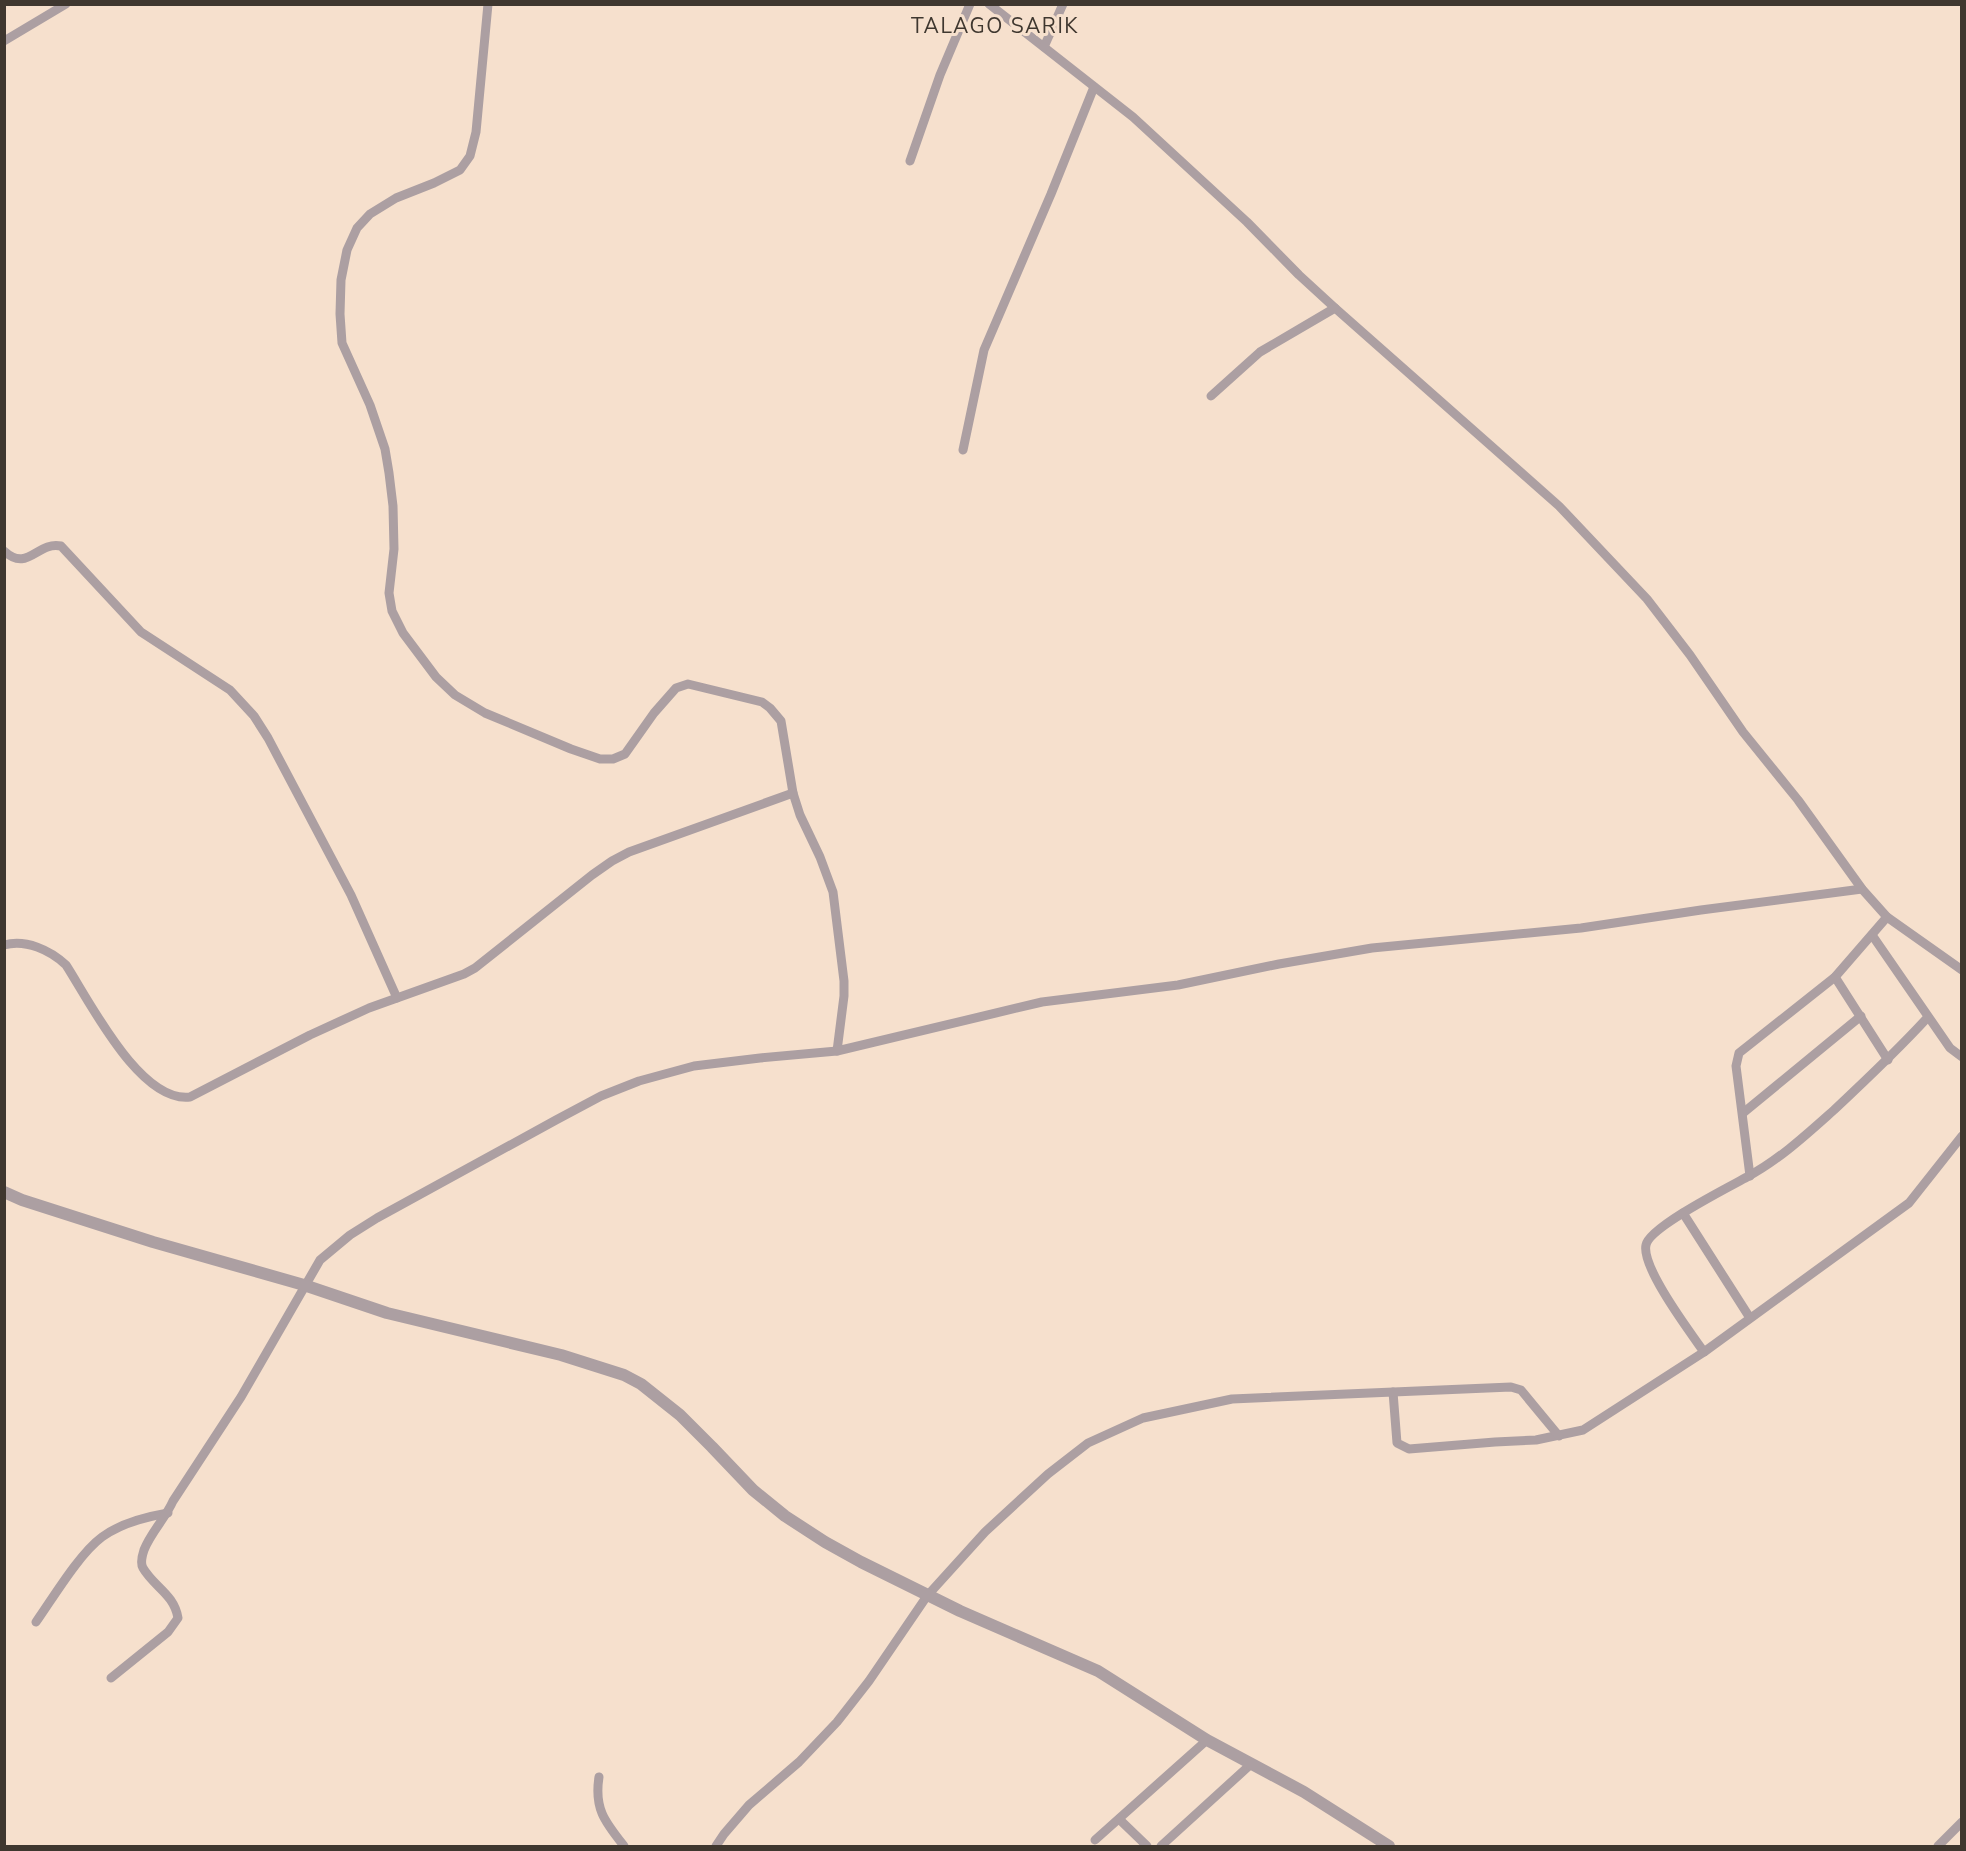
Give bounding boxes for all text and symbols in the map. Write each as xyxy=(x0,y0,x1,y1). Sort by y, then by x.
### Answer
district label: TALAGO SARIK xyxy=(911,12,1079,40)

